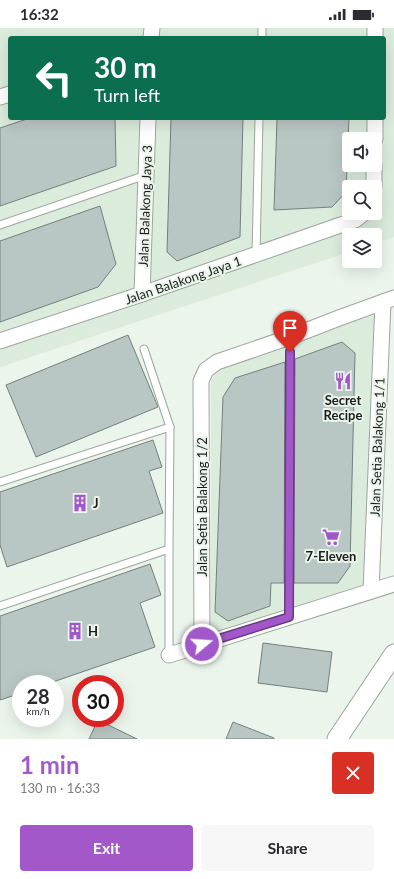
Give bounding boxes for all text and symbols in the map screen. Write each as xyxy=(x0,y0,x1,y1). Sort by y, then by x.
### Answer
text: 16:32 xyxy=(20,5,59,23)
text: 30 m xyxy=(94,50,157,84)
icon: left xyxy=(28,52,80,104)
text: Turn left xyxy=(94,84,160,106)
map controls xyxy=(342,132,382,268)
button: sound xyxy=(342,132,382,172)
street label: Jalan Balakong Jaya 3 xyxy=(135,145,155,267)
button: search xyxy=(342,180,382,220)
button: layers xyxy=(342,228,382,268)
street label: Jalan Balakong Jaya 1 xyxy=(123,253,243,307)
pin xyxy=(273,311,307,352)
icon: arrive xyxy=(279,317,301,339)
restaurant icon: Secret Recipe xyxy=(333,371,353,391)
street label: Jalan Setia Balakong 1/1 xyxy=(367,377,387,517)
place label: Secret Recipe xyxy=(324,392,362,423)
street label: Jalan Setia Balakong 1/2 xyxy=(194,437,210,577)
building icon: J xyxy=(70,493,90,513)
place label: J xyxy=(93,495,99,511)
supermarket icon: 7-Eleven xyxy=(321,527,341,547)
place label: 7-Eleven xyxy=(306,548,356,564)
building icon: H xyxy=(65,621,85,641)
place label: H xyxy=(88,623,98,639)
position arrow xyxy=(181,623,223,665)
speed limit sign: 30 xyxy=(72,675,124,727)
text: 28 xyxy=(26,684,50,708)
text: km/h xyxy=(26,705,50,717)
text: 1 min xyxy=(20,750,80,779)
button: close xyxy=(332,752,374,794)
text: 130 m · 16:33 xyxy=(20,780,100,796)
button: Exit xyxy=(20,825,193,871)
button: Share xyxy=(201,825,374,871)

